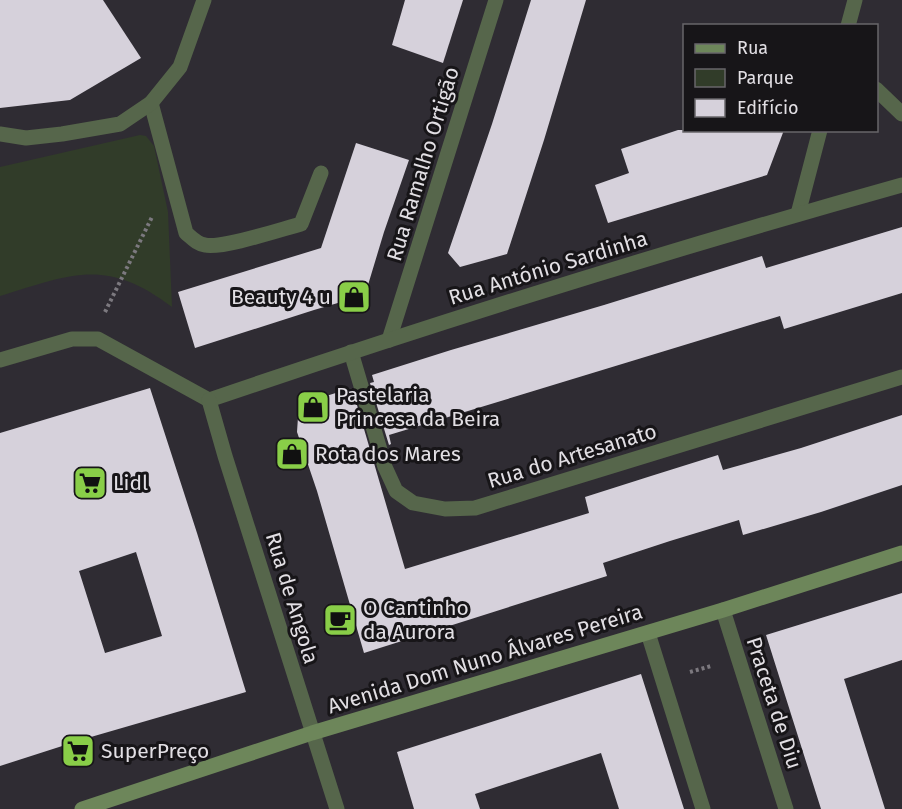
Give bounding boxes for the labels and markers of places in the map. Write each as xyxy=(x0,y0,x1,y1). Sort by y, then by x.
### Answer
shop icon: Beauty 4 u xyxy=(336,279,372,315)
place label: Beauty 4 u xyxy=(231,284,331,310)
place label: Pastelaria Princesa da Beira xyxy=(336,382,500,432)
shop icon: Pastelaria Princesa da Beira xyxy=(295,389,331,425)
shop icon: Rota dos Mares xyxy=(274,436,310,472)
place label: Rota dos Mares xyxy=(315,441,461,467)
supermarket icon: Lidl xyxy=(72,465,108,501)
place label: Lidl xyxy=(113,470,148,496)
place label: O Cantinho da Aurora xyxy=(363,595,469,645)
cafe icon: O Cantinho da Aurora xyxy=(322,602,358,638)
supermarket icon: SuperPreço xyxy=(60,733,96,769)
place label: SuperPreço xyxy=(101,738,209,764)

